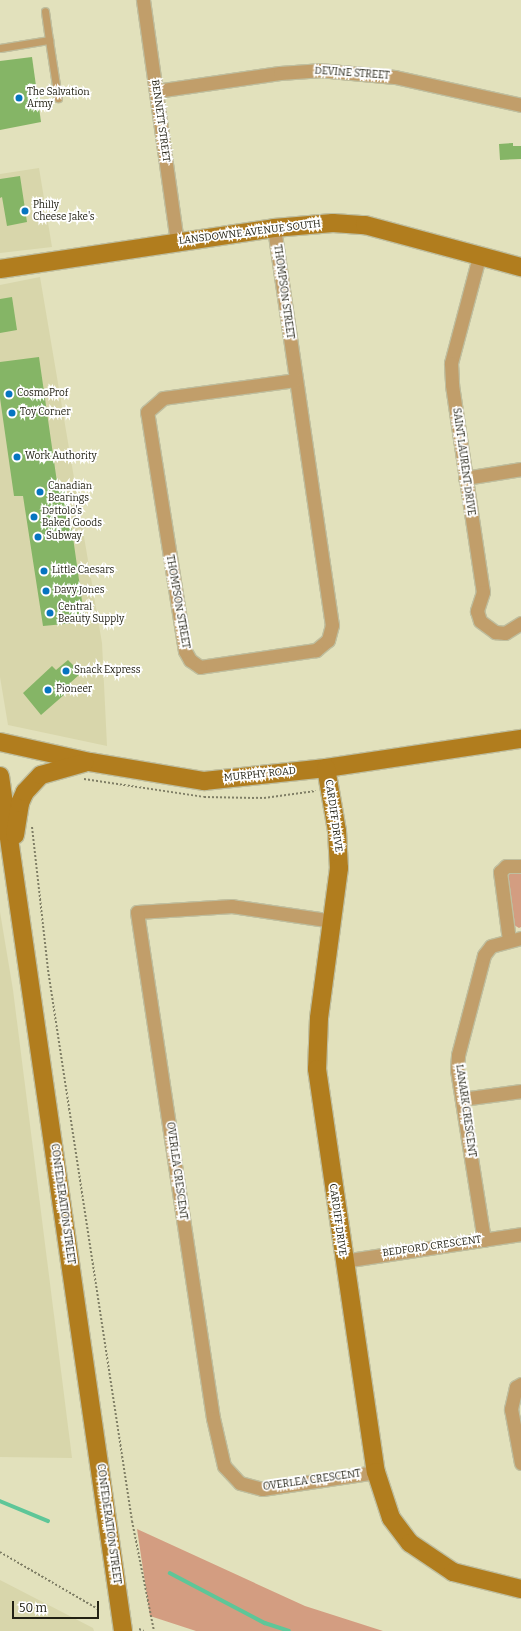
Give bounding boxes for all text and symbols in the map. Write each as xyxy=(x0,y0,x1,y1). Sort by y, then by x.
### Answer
street label: DEVINE STREET xyxy=(314,65,390,83)
street label: BENNETT STREET xyxy=(148,79,172,163)
place label: The Salvation Army xyxy=(27,86,90,110)
marker: The Salvation Army xyxy=(14,93,24,103)
place label: Philly Cheese Jake's xyxy=(33,199,95,222)
marker: Philly Cheese Jake's xyxy=(20,206,30,216)
street label: LANSDOWNE AVENUE SOUTH xyxy=(178,218,322,248)
street label: THOMPSON STREET xyxy=(270,244,296,340)
place label: CosmoProf xyxy=(17,388,68,400)
marker: CosmoProf xyxy=(4,389,14,399)
place label: Toy Corner xyxy=(20,407,71,419)
street label: SAINT LAURENT DRIVE xyxy=(449,407,477,517)
marker: Toy Corner xyxy=(7,408,17,418)
place label: Work Authority xyxy=(25,451,97,463)
marker: Work Authority xyxy=(12,452,22,462)
place label: Canadian Bearings xyxy=(48,480,92,504)
marker: Canadian Bearings xyxy=(35,487,45,497)
place label: Dattolo's Baked Goods xyxy=(42,505,102,528)
marker: Dattolo's Baked Goods xyxy=(29,512,39,522)
place label: Subway xyxy=(46,531,82,543)
marker: Subway xyxy=(33,532,43,542)
street label: THOMPSON STREET xyxy=(163,554,191,650)
place label: Little Caesars xyxy=(52,565,114,577)
marker: Little Caesars xyxy=(39,566,49,576)
place label: Davy Jones xyxy=(54,585,104,597)
marker: Davy Jones xyxy=(41,586,51,596)
place label: Central Beauty Supply xyxy=(58,601,124,624)
marker: Central Beauty Supply xyxy=(45,608,55,618)
place label: Snack Express xyxy=(74,665,141,677)
marker: Snack Express xyxy=(61,666,71,676)
place label: Pioneer xyxy=(56,684,92,696)
marker: Pioneer xyxy=(43,685,53,695)
street label: MURPHY ROAD xyxy=(223,765,297,785)
street label: CARDIFF DRIVE xyxy=(322,779,344,853)
street label: LANARK CRESCENT xyxy=(453,1064,477,1158)
street label: OVERLEA CRESCENT xyxy=(163,1121,189,1221)
street label: CONFEDERATION STREET xyxy=(48,1143,76,1265)
street label: CARDIFF DRIVE xyxy=(326,1183,348,1257)
street label: BEDFORD CRESCENT xyxy=(382,1234,482,1260)
street label: CONFEDERATION STREET xyxy=(94,1463,122,1585)
street label: OVERLEA CRESCENT xyxy=(262,1468,362,1494)
scale bar xyxy=(14,1593,101,1619)
text: 50 m xyxy=(19,1601,47,1615)

